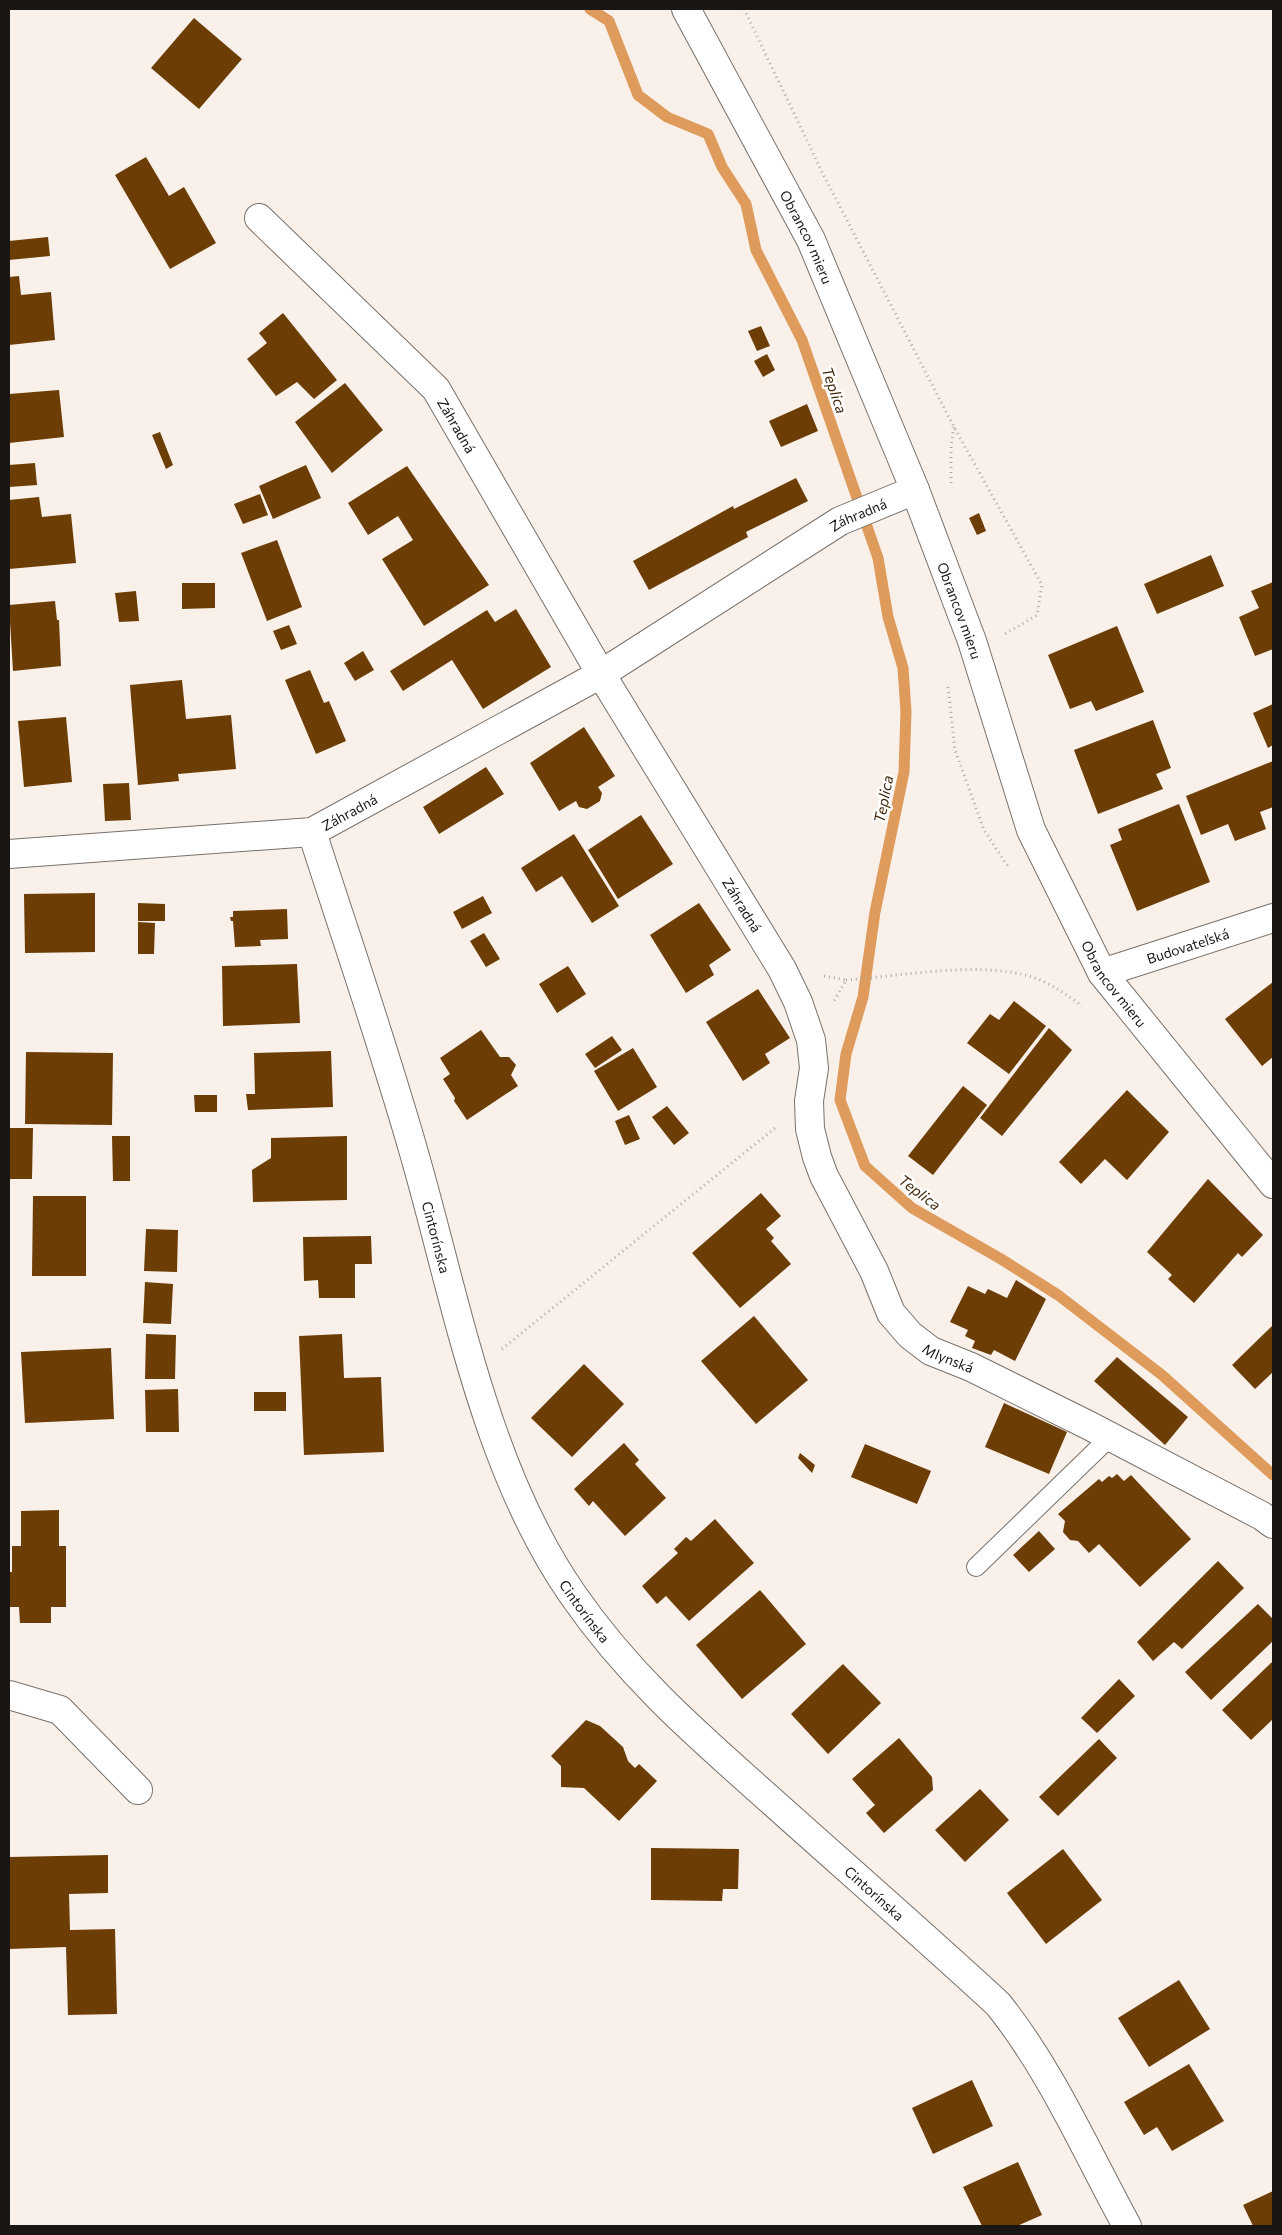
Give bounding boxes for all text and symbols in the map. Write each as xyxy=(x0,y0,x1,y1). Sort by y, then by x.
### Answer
street label: Obrancov mieru xyxy=(777,187,837,286)
water label: Teplica xyxy=(819,364,851,416)
street label: Záhradná xyxy=(434,395,480,456)
street label: Záhradná xyxy=(826,494,889,534)
street label: Obrancov mieru xyxy=(934,560,986,661)
water label: Teplica xyxy=(870,773,896,824)
street label: Záhradná xyxy=(318,790,380,834)
street label: Záhradná xyxy=(719,874,766,935)
street label: Budovateľská xyxy=(1144,924,1231,967)
street label: Obrancov mieru xyxy=(1079,937,1151,1030)
water label: Teplica xyxy=(895,1170,945,1214)
street label: Cintorínska xyxy=(419,1199,454,1275)
street label: Mlynská xyxy=(920,1339,976,1376)
street label: Cintorínska xyxy=(556,1576,614,1646)
street label: Cintorínska xyxy=(841,1862,908,1924)

